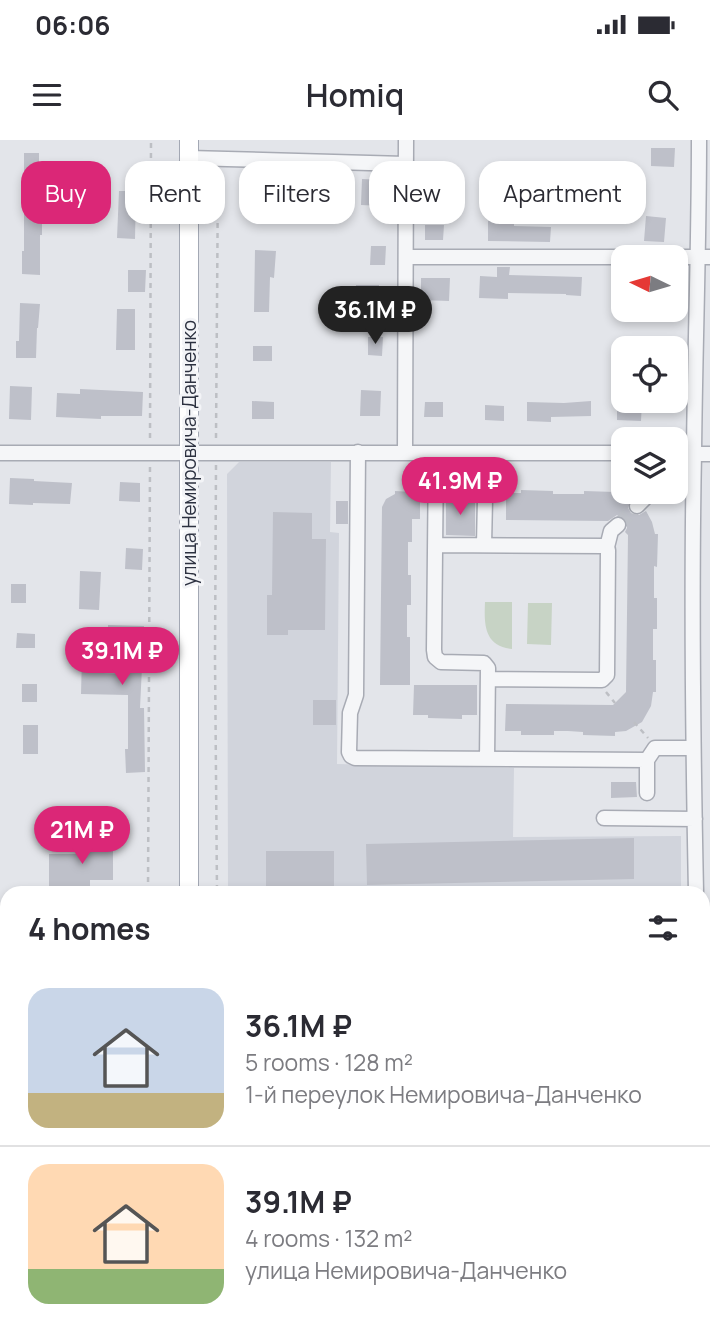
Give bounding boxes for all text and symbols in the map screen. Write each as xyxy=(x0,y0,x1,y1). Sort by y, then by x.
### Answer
text: 06:06 xyxy=(35,7,110,43)
text: Homiq xyxy=(306,73,404,117)
icon: menu xyxy=(28,76,66,114)
icon: search xyxy=(644,76,682,114)
chip: Buy xyxy=(21,161,111,224)
chip: Rent xyxy=(125,161,225,224)
chip: Filters xyxy=(239,161,355,224)
chip: New xyxy=(369,161,465,224)
chip: Apartment xyxy=(479,161,646,224)
north arrow xyxy=(611,245,688,322)
map controls xyxy=(611,245,688,504)
pin: 36.1M ₽ xyxy=(310,286,440,346)
text: 36.1M ₽ xyxy=(334,293,416,325)
street label: улица Немировича-Данченко xyxy=(176,320,202,586)
button: locate xyxy=(611,336,688,413)
button: layers xyxy=(611,427,688,504)
pin: 41.9M ₽ xyxy=(395,458,525,517)
text: 41.9M ₽ xyxy=(418,464,502,496)
pin: 39.1M ₽ xyxy=(57,628,187,687)
text: 39.1M ₽ xyxy=(81,634,163,666)
pin: 21M ₽ xyxy=(33,806,131,866)
text: 21M ₽ xyxy=(50,813,114,845)
text: 4 homes xyxy=(28,908,151,949)
icon: filters xyxy=(644,909,682,947)
text: 36.1M ₽ xyxy=(245,1005,352,1046)
icon: home xyxy=(84,1016,168,1100)
text: 5 rooms · 128 m² xyxy=(245,1046,413,1078)
text: 1-й переулок Немировича-Данченко xyxy=(245,1078,642,1110)
text: 39.1M ₽ xyxy=(245,1181,352,1222)
icon: home xyxy=(84,1192,168,1276)
text: 4 rooms · 132 m² xyxy=(245,1222,413,1254)
text: улица Немировича-Данченко xyxy=(245,1254,567,1286)

